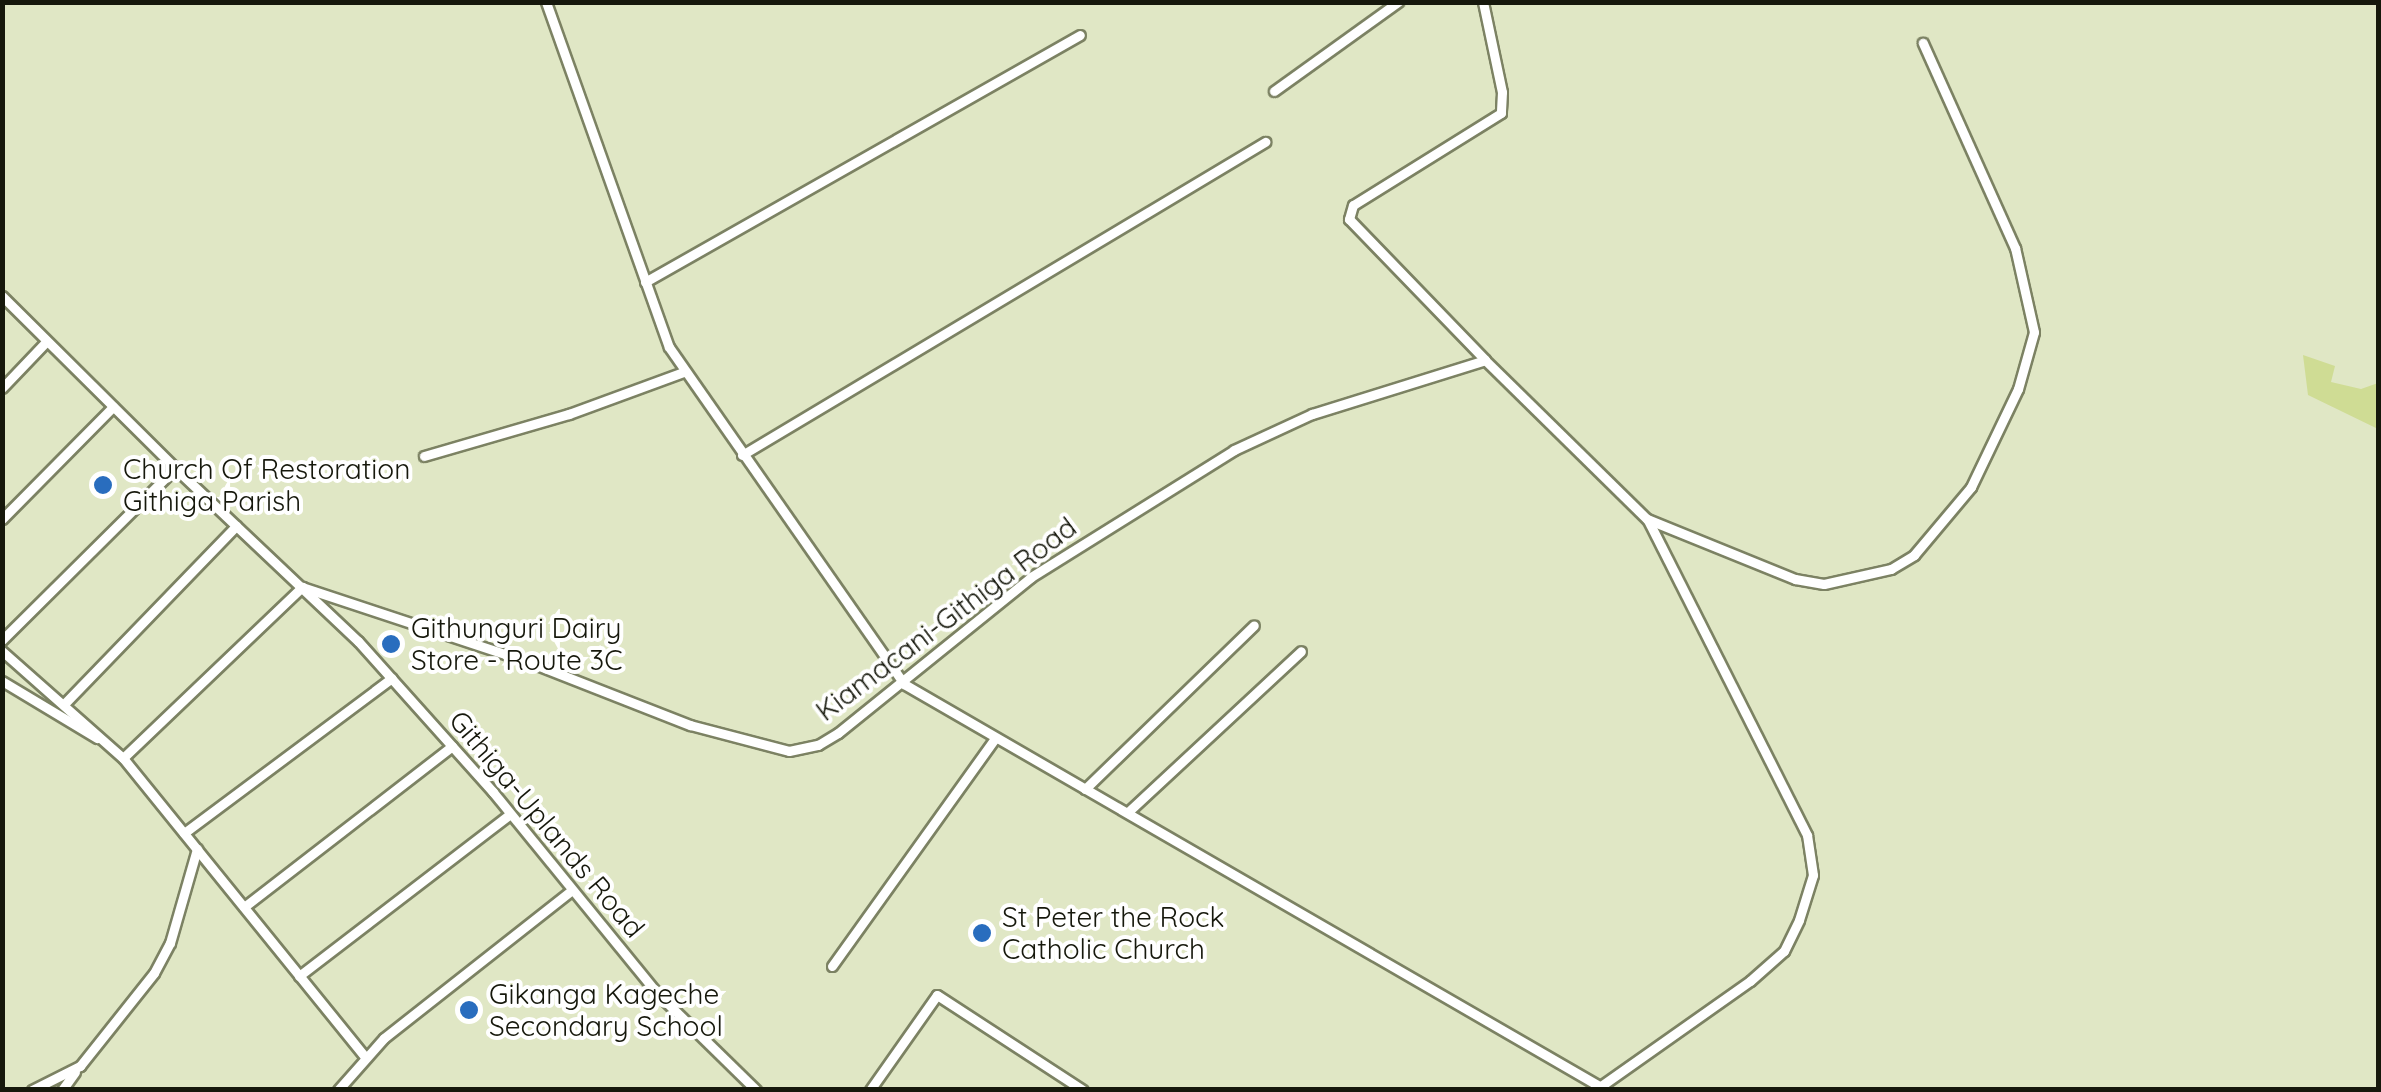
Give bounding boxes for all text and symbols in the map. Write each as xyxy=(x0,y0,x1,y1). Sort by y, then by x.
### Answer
place label: Church Of Restoration Githiga Parish xyxy=(123,452,410,518)
marker: Church Of Restoration Githiga Parish xyxy=(92,474,114,496)
street label: Kiamacani-Githiga Road xyxy=(809,510,1083,728)
place label: Githunguri Dairy Store - Route 3C xyxy=(411,611,622,677)
marker: Githunguri Dairy Store - Route 3C xyxy=(380,633,402,655)
street label: Githiga-Uplands Road xyxy=(442,704,652,944)
place label: St Peter the Rock Catholic Church xyxy=(1002,900,1225,966)
marker: St Peter the Rock Catholic Church xyxy=(971,922,993,944)
place label: Gikanga Kageche Secondary School xyxy=(489,977,723,1043)
marker: Gikanga Kageche Secondary School xyxy=(458,999,480,1021)

